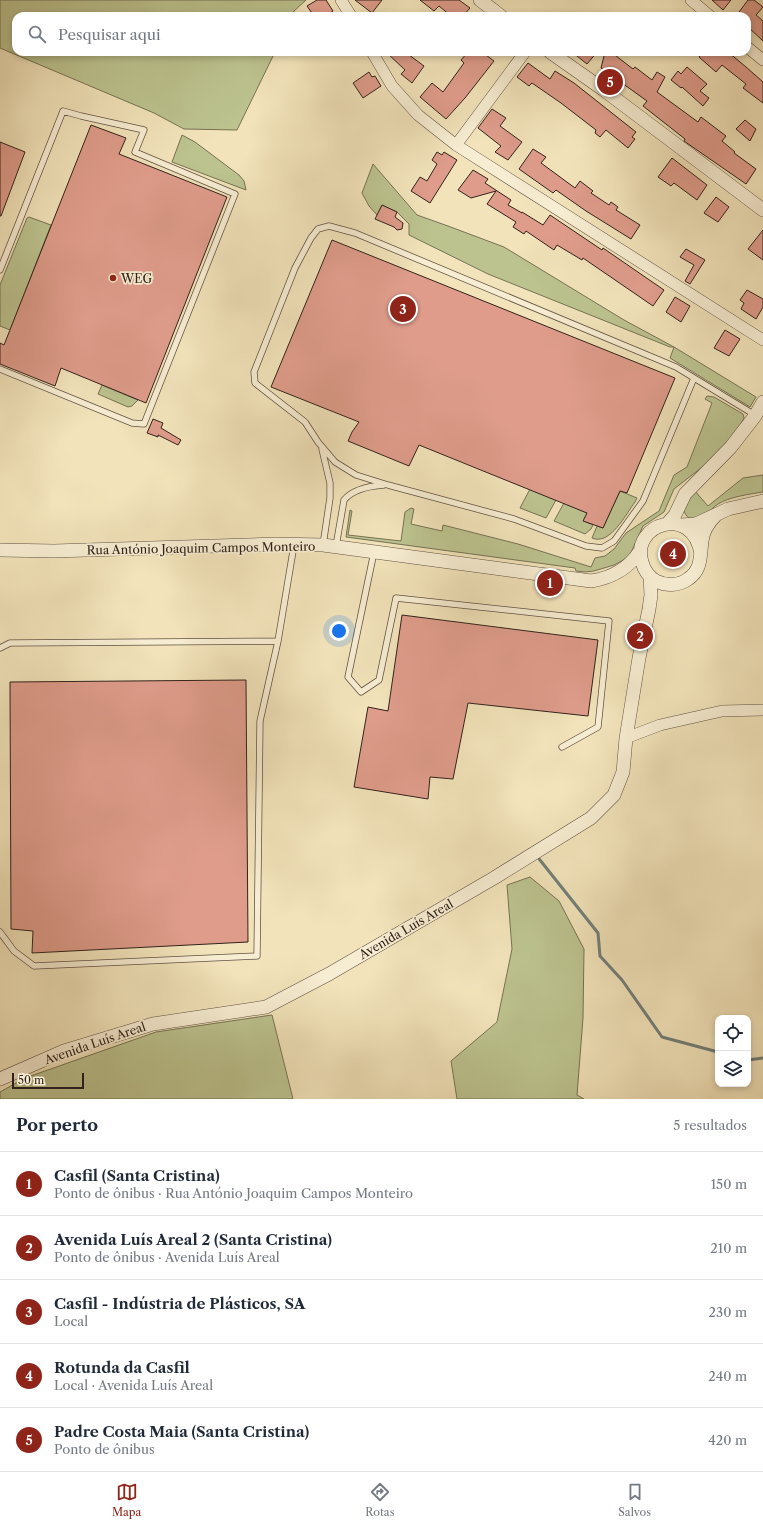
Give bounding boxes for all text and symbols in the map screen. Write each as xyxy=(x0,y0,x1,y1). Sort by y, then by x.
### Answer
search box xyxy=(12,12,751,56)
icon: search xyxy=(26,23,48,45)
text: Pesquisar aqui xyxy=(58,25,161,44)
pin: 5 xyxy=(597,67,623,97)
place label: WEG xyxy=(120,271,152,286)
marker: WEG xyxy=(108,273,118,283)
pin: 3 xyxy=(390,294,416,324)
street label: Rua António Joaquim Campos Monteiro xyxy=(87,539,315,557)
pin: 4 xyxy=(660,539,686,569)
pin: 1 xyxy=(537,568,563,598)
your location xyxy=(329,621,349,641)
pin: 2 xyxy=(627,621,653,651)
street label: Avenida Luís Areal xyxy=(355,896,456,963)
map controls xyxy=(715,1015,751,1087)
button: locate xyxy=(715,1015,751,1051)
street label: Avenida Luís Areal xyxy=(41,1018,148,1068)
button: layers xyxy=(715,1051,751,1087)
scale bar xyxy=(12,1071,84,1090)
text: 50 m xyxy=(18,1073,44,1087)
text: Por perto xyxy=(16,1115,98,1135)
text: 5 resultados xyxy=(673,1117,747,1133)
text: Casfil (Santa Cristina) xyxy=(54,1166,220,1185)
text: 1 xyxy=(26,1176,32,1192)
text: 150 m xyxy=(711,1176,747,1192)
text: Ponto de ônibus · Rua António Joaquim Campos Monteiro xyxy=(54,1185,413,1201)
text: Avenida Luís Areal 2 (Santa Cristina) xyxy=(54,1230,332,1249)
text: 2 xyxy=(25,1240,33,1256)
text: 210 m xyxy=(710,1240,747,1256)
text: Ponto de ônibus · Avenida Luís Areal xyxy=(54,1249,280,1265)
text: Casfil - Indústria de Plásticos, SA xyxy=(54,1294,305,1313)
text: 3 xyxy=(25,1304,33,1320)
text: 230 m xyxy=(709,1304,747,1320)
text: Local xyxy=(54,1313,88,1329)
text: Rotunda da Casfil xyxy=(54,1358,190,1377)
text: 4 xyxy=(25,1368,33,1384)
text: 240 m xyxy=(708,1368,747,1384)
text: Local · Avenida Luís Areal xyxy=(54,1377,213,1393)
text: Padre Costa Maia (Santa Cristina) xyxy=(54,1422,309,1441)
text: 5 xyxy=(25,1432,33,1448)
text: 420 m xyxy=(708,1432,747,1448)
text: Ponto de ônibus xyxy=(54,1441,155,1457)
tab: Mapa xyxy=(112,1481,141,1519)
tab: Rotas xyxy=(365,1481,394,1519)
tab: Salvos xyxy=(618,1481,651,1519)

